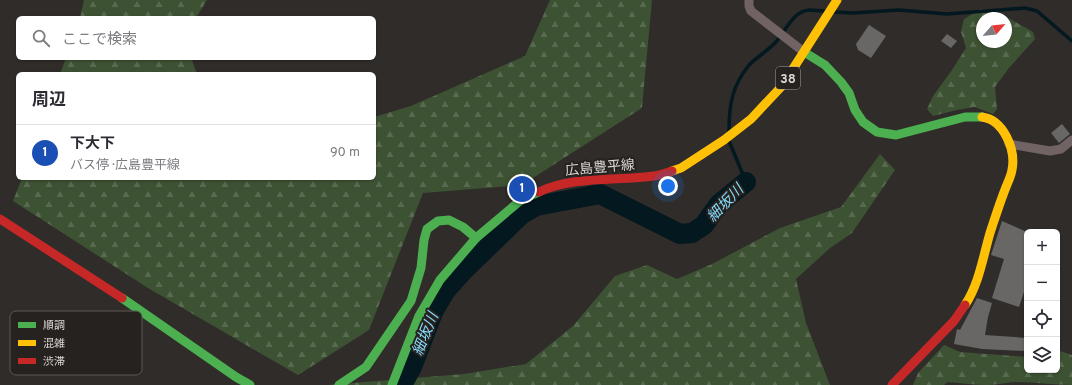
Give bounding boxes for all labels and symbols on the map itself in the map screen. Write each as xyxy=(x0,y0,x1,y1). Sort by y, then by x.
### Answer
north arrow xyxy=(976,12,1012,48)
road number: 38 xyxy=(776,67,800,89)
street label: 広島豊平線 xyxy=(565,157,636,180)
pin: 1 xyxy=(509,174,535,204)
your location xyxy=(658,176,678,196)
water label: 細坂川 xyxy=(704,180,750,227)
water label: 細坂川 xyxy=(409,308,444,359)
legend xyxy=(10,311,142,375)
text: 順調 xyxy=(43,319,65,333)
text: 混雑 xyxy=(43,337,65,351)
text: 渋滞 xyxy=(43,355,65,369)

